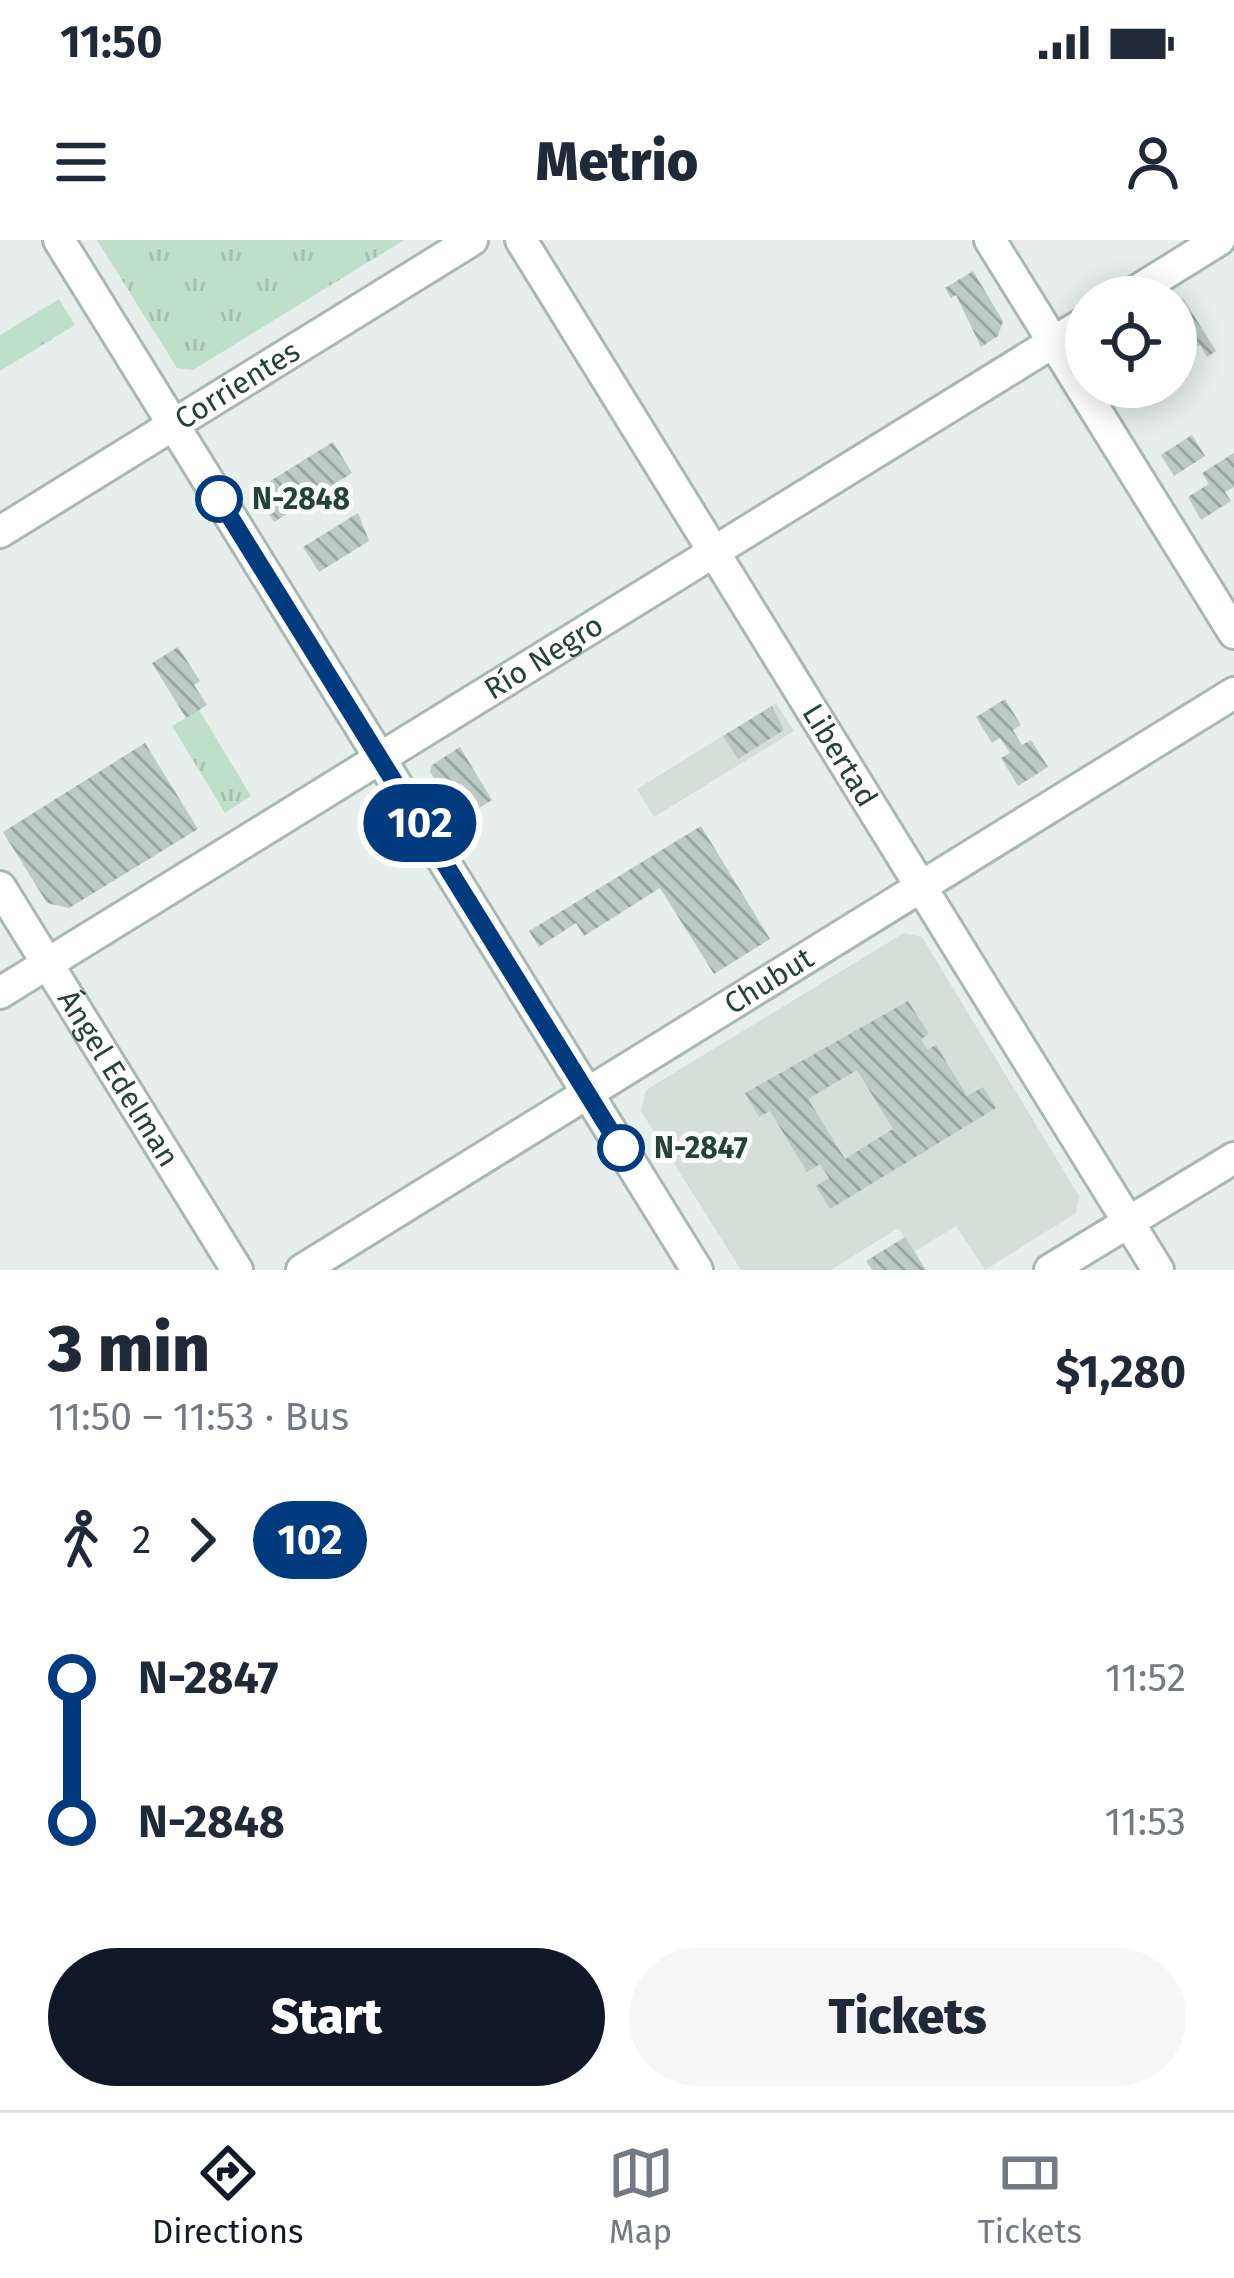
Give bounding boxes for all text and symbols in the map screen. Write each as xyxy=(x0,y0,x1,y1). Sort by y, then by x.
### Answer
text: 11:50 xyxy=(60,15,163,69)
icon: menu xyxy=(48,129,114,195)
icon: person xyxy=(1120,129,1186,195)
text: Metrio xyxy=(536,130,698,194)
map controls xyxy=(1065,276,1197,408)
button: locate xyxy=(1065,276,1197,408)
street label: Corrientes xyxy=(168,333,306,437)
marker: N-2848 xyxy=(197,477,241,521)
place label: N-2848 xyxy=(252,481,350,517)
street label: Río Negro xyxy=(478,607,610,707)
street label: Libertad xyxy=(794,697,885,813)
line badge: 102 xyxy=(351,784,489,862)
text: 102 xyxy=(387,798,453,848)
street label: Chubut xyxy=(718,940,820,1022)
street label: Ángel Edelman xyxy=(50,983,187,1173)
marker: N-2847 xyxy=(599,1126,643,1170)
place label: N-2847 xyxy=(654,1130,748,1166)
text: 3 min xyxy=(48,1309,210,1388)
text: $1,280 xyxy=(1055,1345,1186,1399)
text: 11:50 – 11:53 · Bus xyxy=(48,1394,349,1440)
icon: walk xyxy=(48,1507,114,1573)
icon: forward xyxy=(169,1507,235,1573)
text: 102 xyxy=(277,1515,343,1565)
text: 2 xyxy=(132,1517,151,1563)
text: N-2847 xyxy=(138,1651,279,1705)
text: 11:52 xyxy=(1105,1655,1186,1701)
text: N-2848 xyxy=(138,1795,285,1849)
text: 11:53 xyxy=(1105,1799,1186,1845)
button: Start xyxy=(48,1948,605,2086)
button: Tickets xyxy=(629,1948,1186,2086)
tab: Directions xyxy=(152,2140,303,2252)
tab: Map xyxy=(608,2140,674,2252)
tab: Tickets xyxy=(978,2140,1082,2252)

